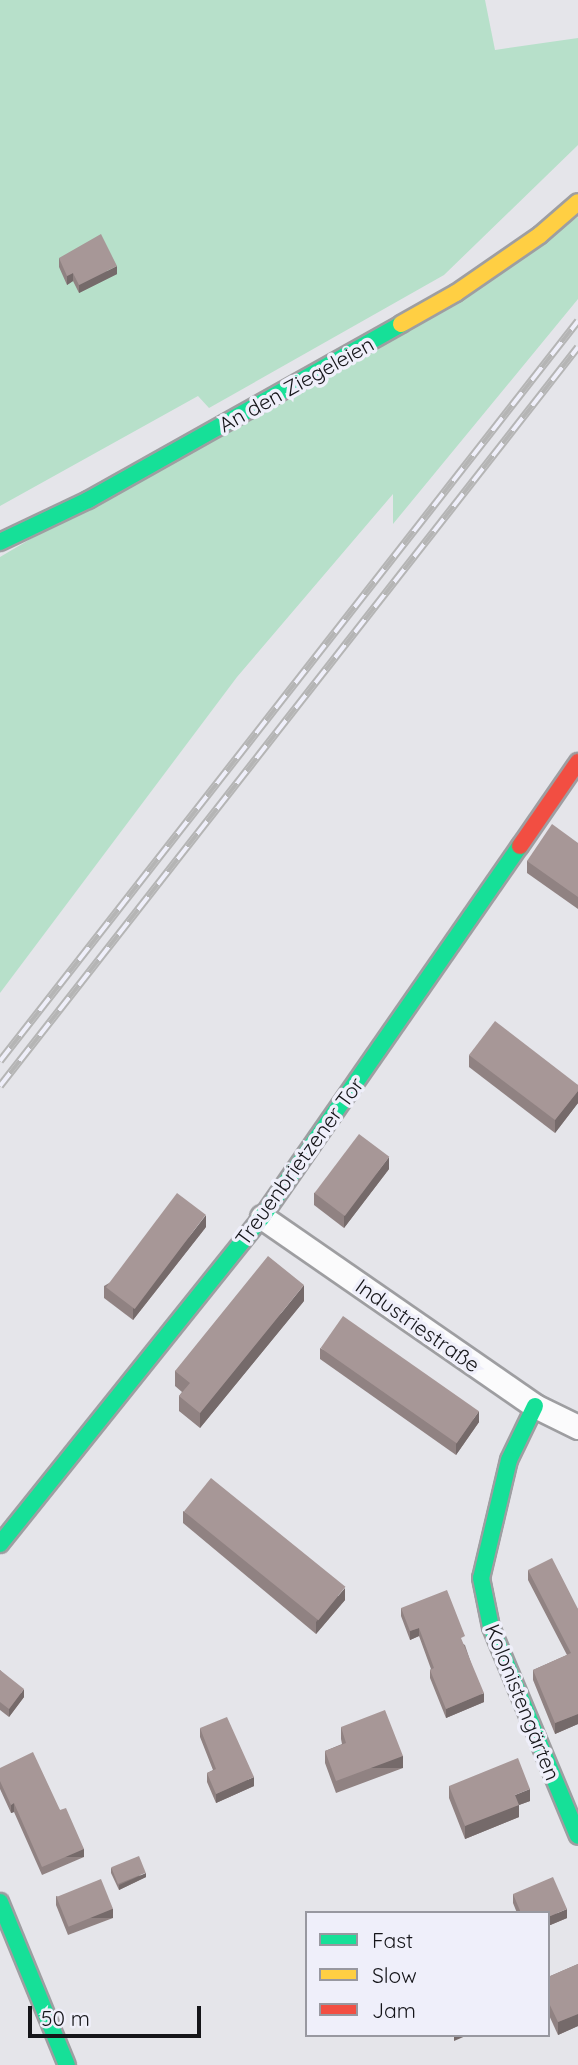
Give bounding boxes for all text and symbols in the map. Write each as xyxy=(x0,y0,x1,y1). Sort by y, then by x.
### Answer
street label: An den Ziegeleien xyxy=(214,331,378,437)
street label: Treuenbrietzener Tor xyxy=(230,1072,368,1250)
street label: Industriestraße xyxy=(351,1273,485,1377)
street label: Kolonistengärten xyxy=(480,1620,566,1784)
legend xyxy=(305,1911,550,2037)
text: Fast xyxy=(372,1927,413,1953)
text: Slow xyxy=(372,1962,417,1988)
scale bar xyxy=(32,1992,205,2036)
text: Jam xyxy=(372,1997,416,2023)
text: 50 m xyxy=(41,2005,90,2031)

